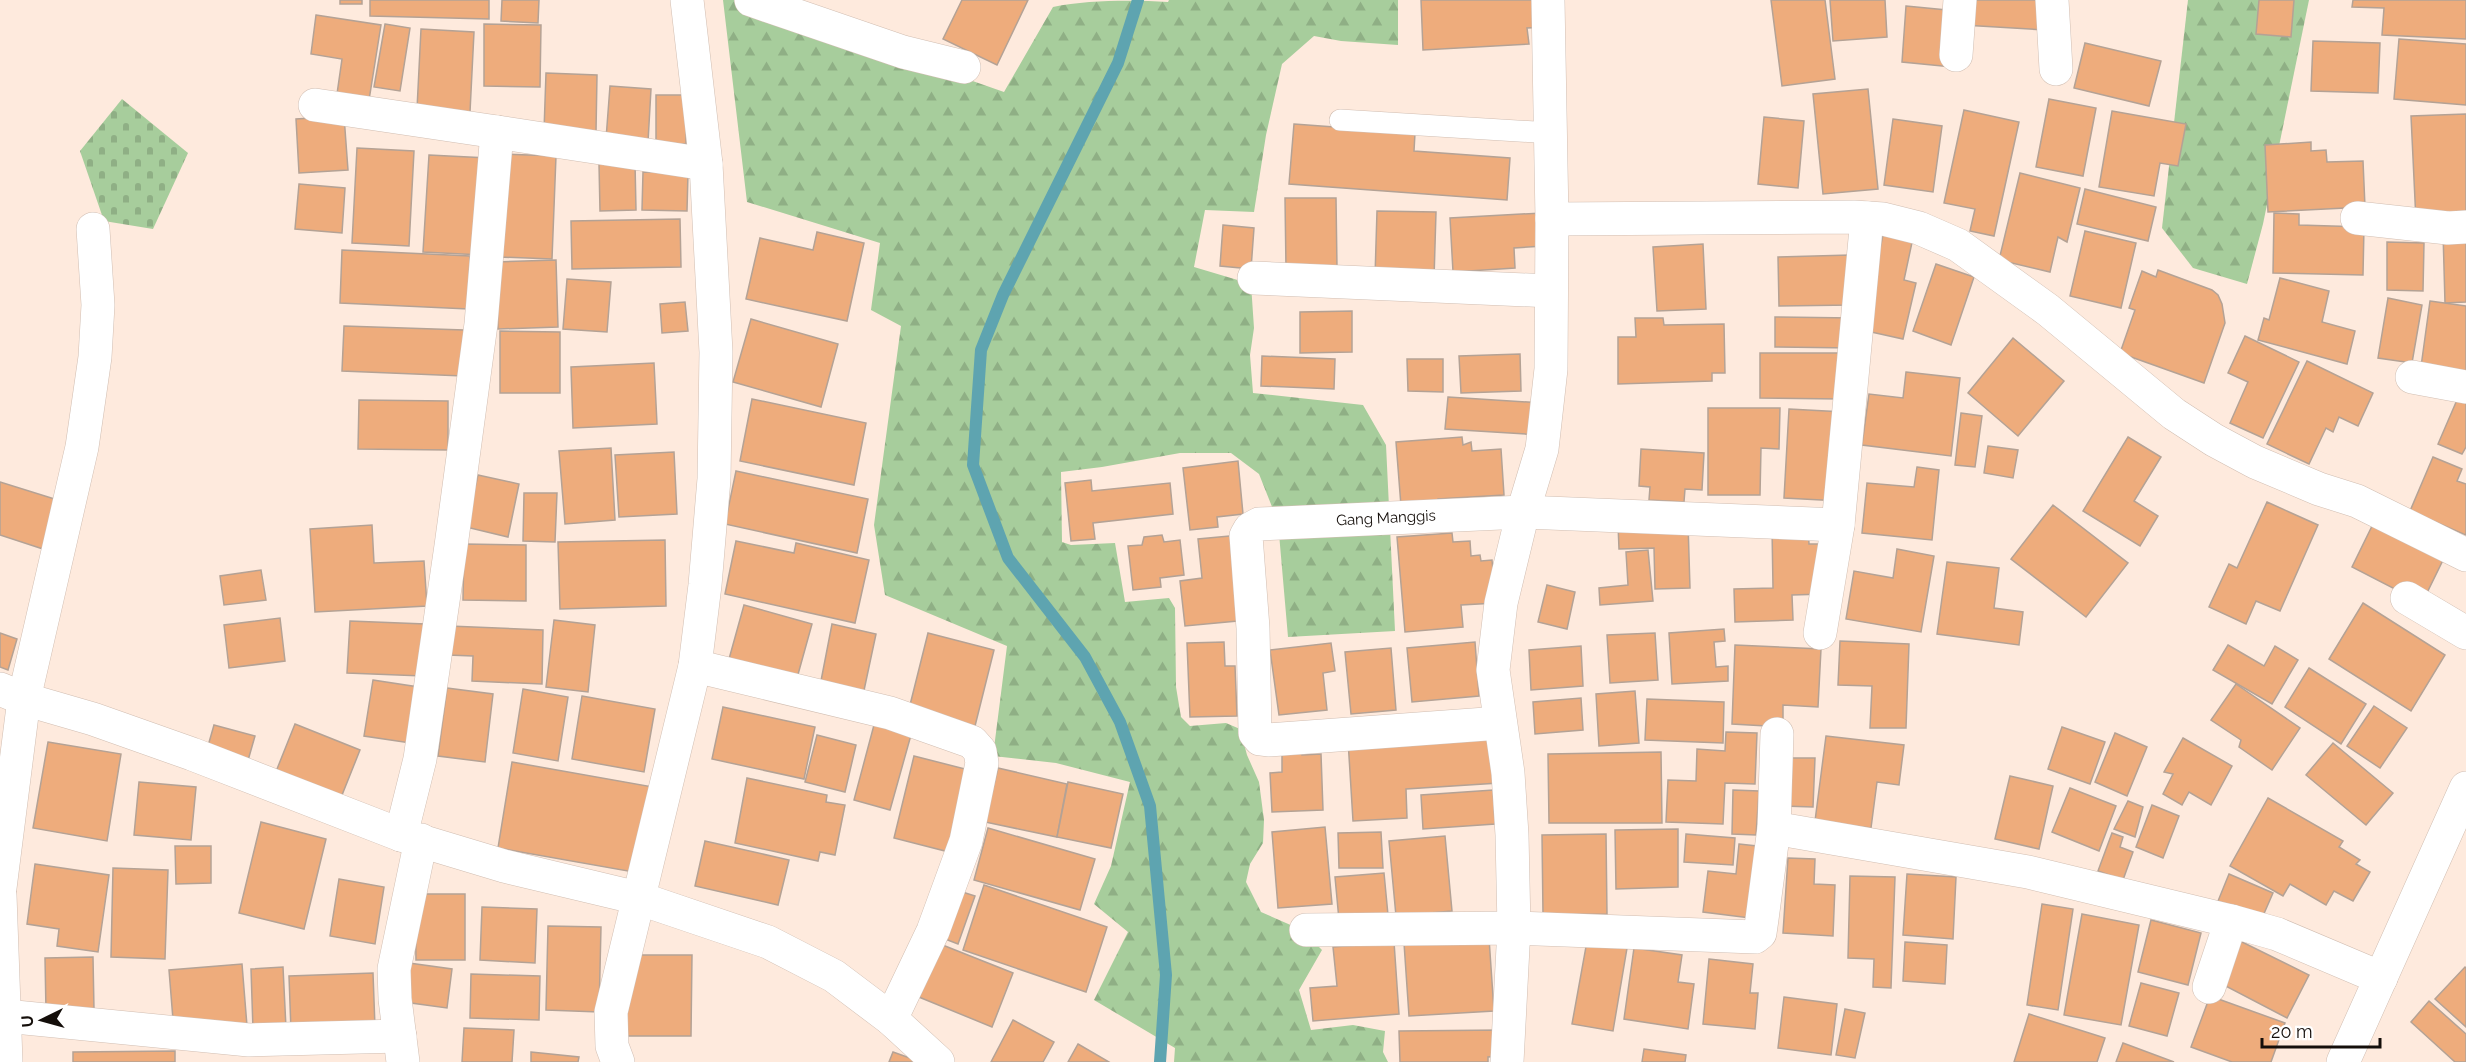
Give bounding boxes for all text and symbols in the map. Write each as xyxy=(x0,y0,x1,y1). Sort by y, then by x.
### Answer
street label: Gang Manggis xyxy=(1336,506,1436,530)
north arrow xyxy=(12,990,72,1050)
scale bar xyxy=(2262,1011,2380,1049)
text: U xyxy=(18,1014,38,1028)
text: 20 m xyxy=(2271,1021,2313,1042)

